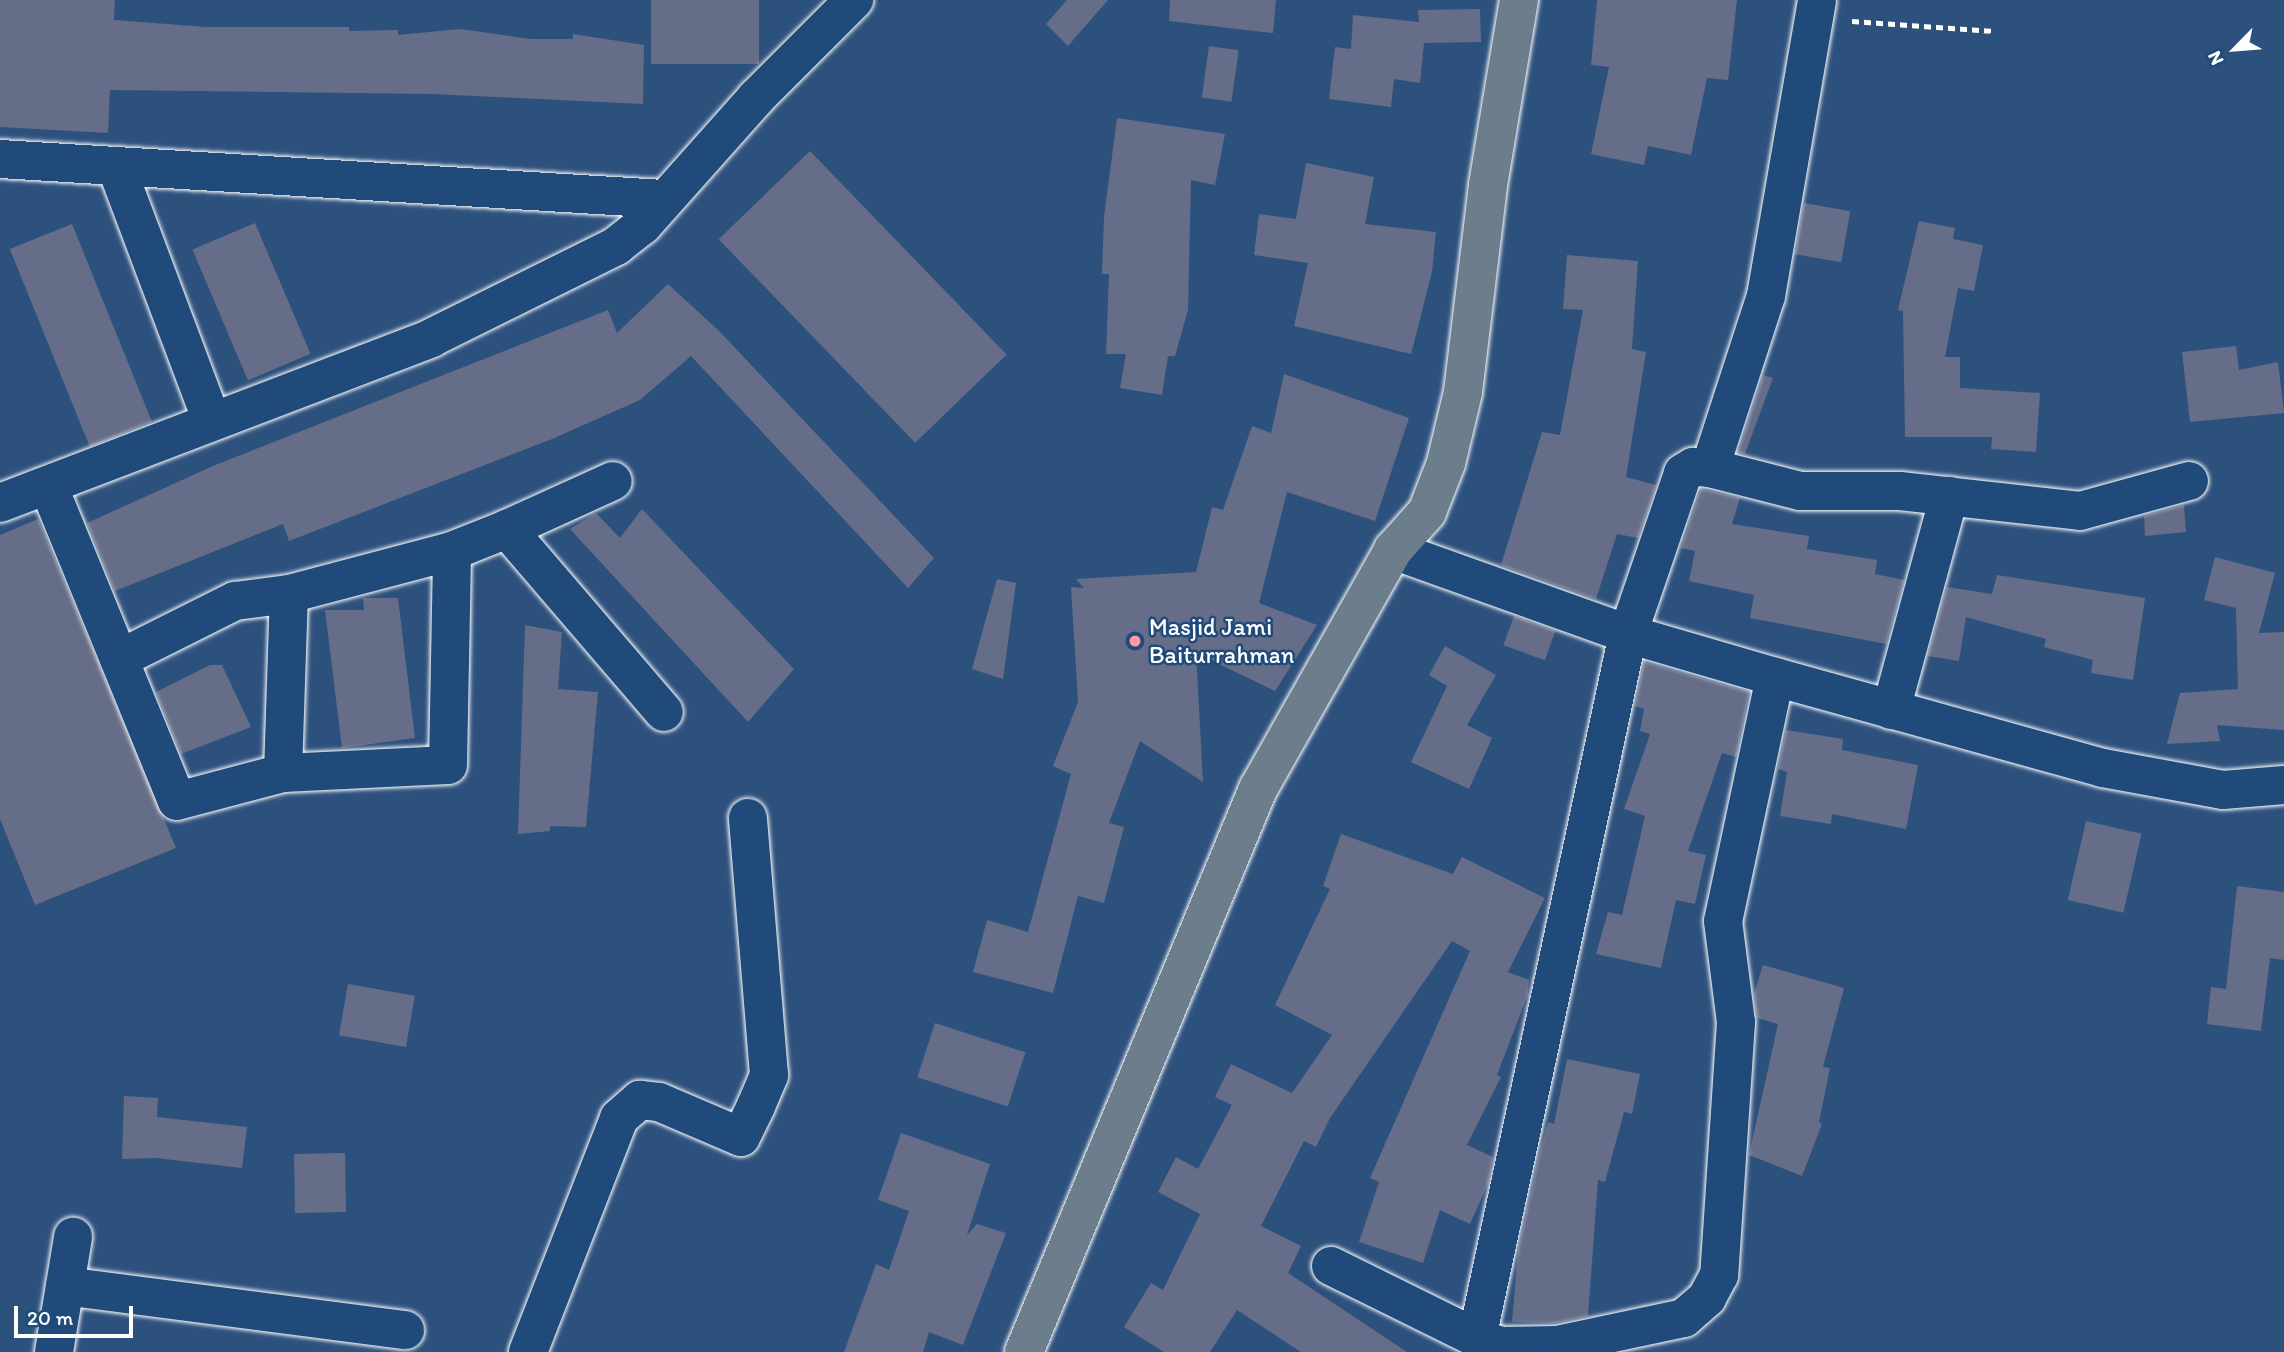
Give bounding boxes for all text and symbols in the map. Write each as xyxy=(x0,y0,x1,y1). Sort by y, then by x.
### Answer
north arrow xyxy=(2200,14,2270,84)
text: N xyxy=(2202,47,2229,69)
place label: Masjid Jami Baiturrahman xyxy=(1149,613,1294,669)
marker: Masjid Jami Baiturrahman xyxy=(1127,633,1143,649)
scale bar xyxy=(18,1292,136,1336)
text: 20 m xyxy=(27,1305,73,1330)

